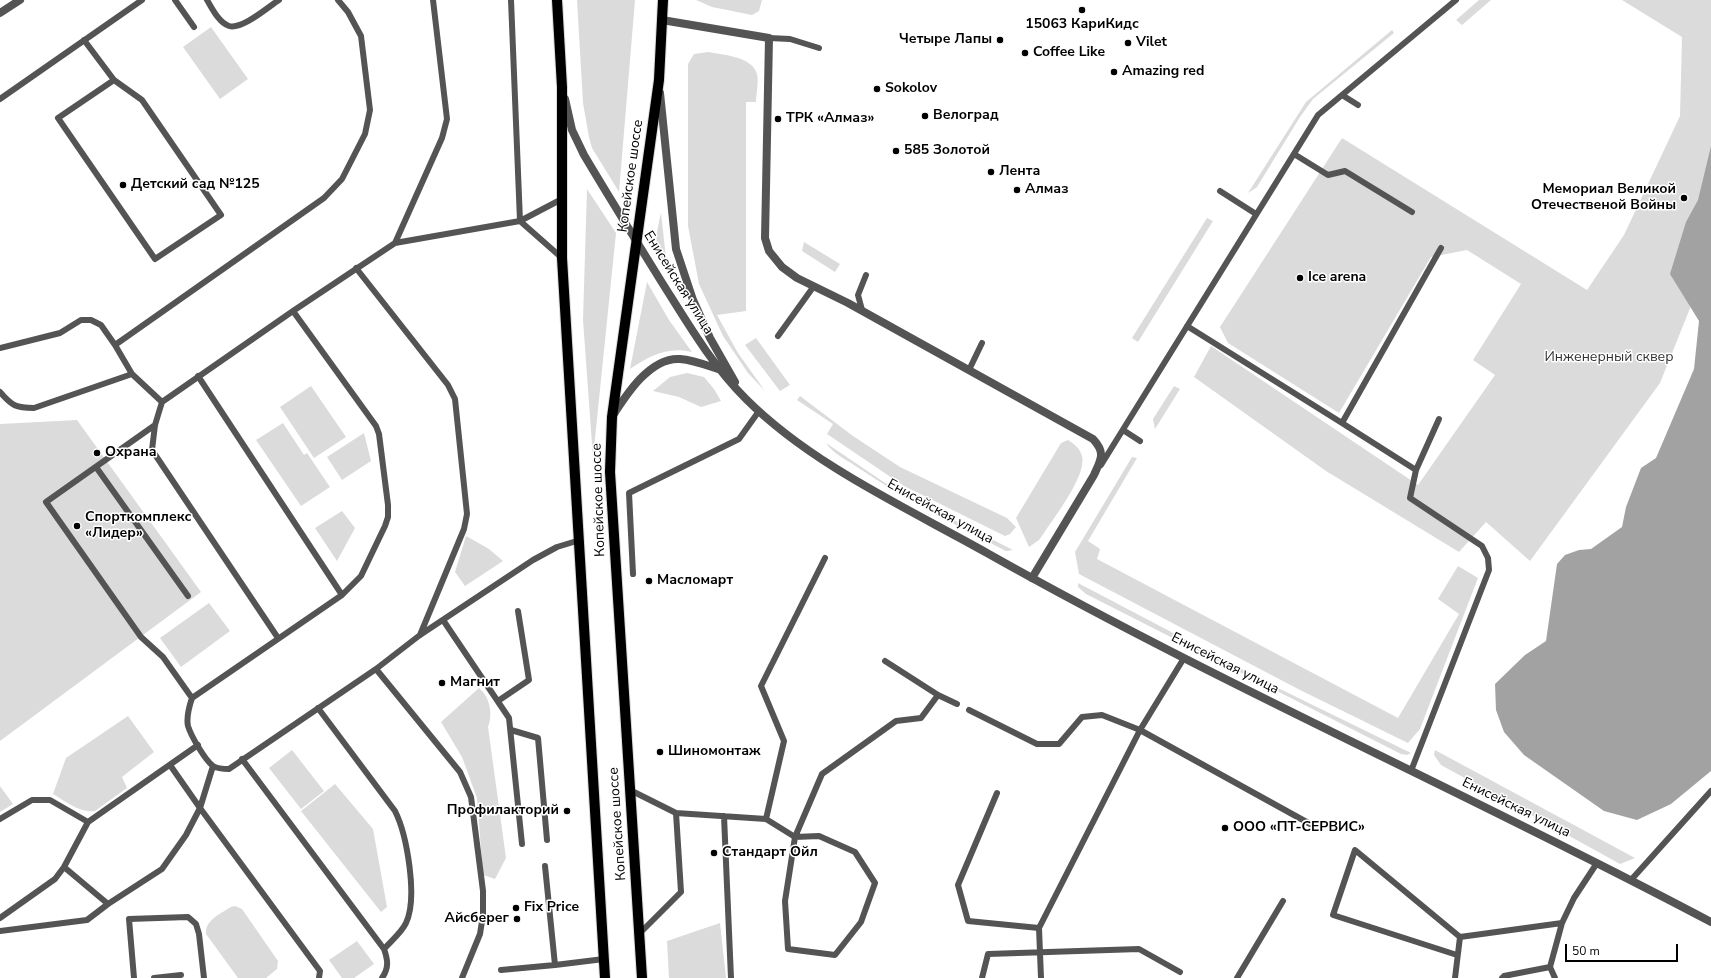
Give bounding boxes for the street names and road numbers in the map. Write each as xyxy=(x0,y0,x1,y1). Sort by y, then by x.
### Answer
street label: Копейское шоссе xyxy=(615,118,647,234)
street label: Енисейская улица xyxy=(639,228,717,338)
street label: Копейское шоссе xyxy=(589,443,609,557)
street label: Енисейская улица xyxy=(884,476,996,548)
street label: Енисейская улица xyxy=(1168,630,1282,698)
street label: Копейское шоссе xyxy=(606,767,630,881)
street label: Енисейская улица xyxy=(1459,774,1573,842)

